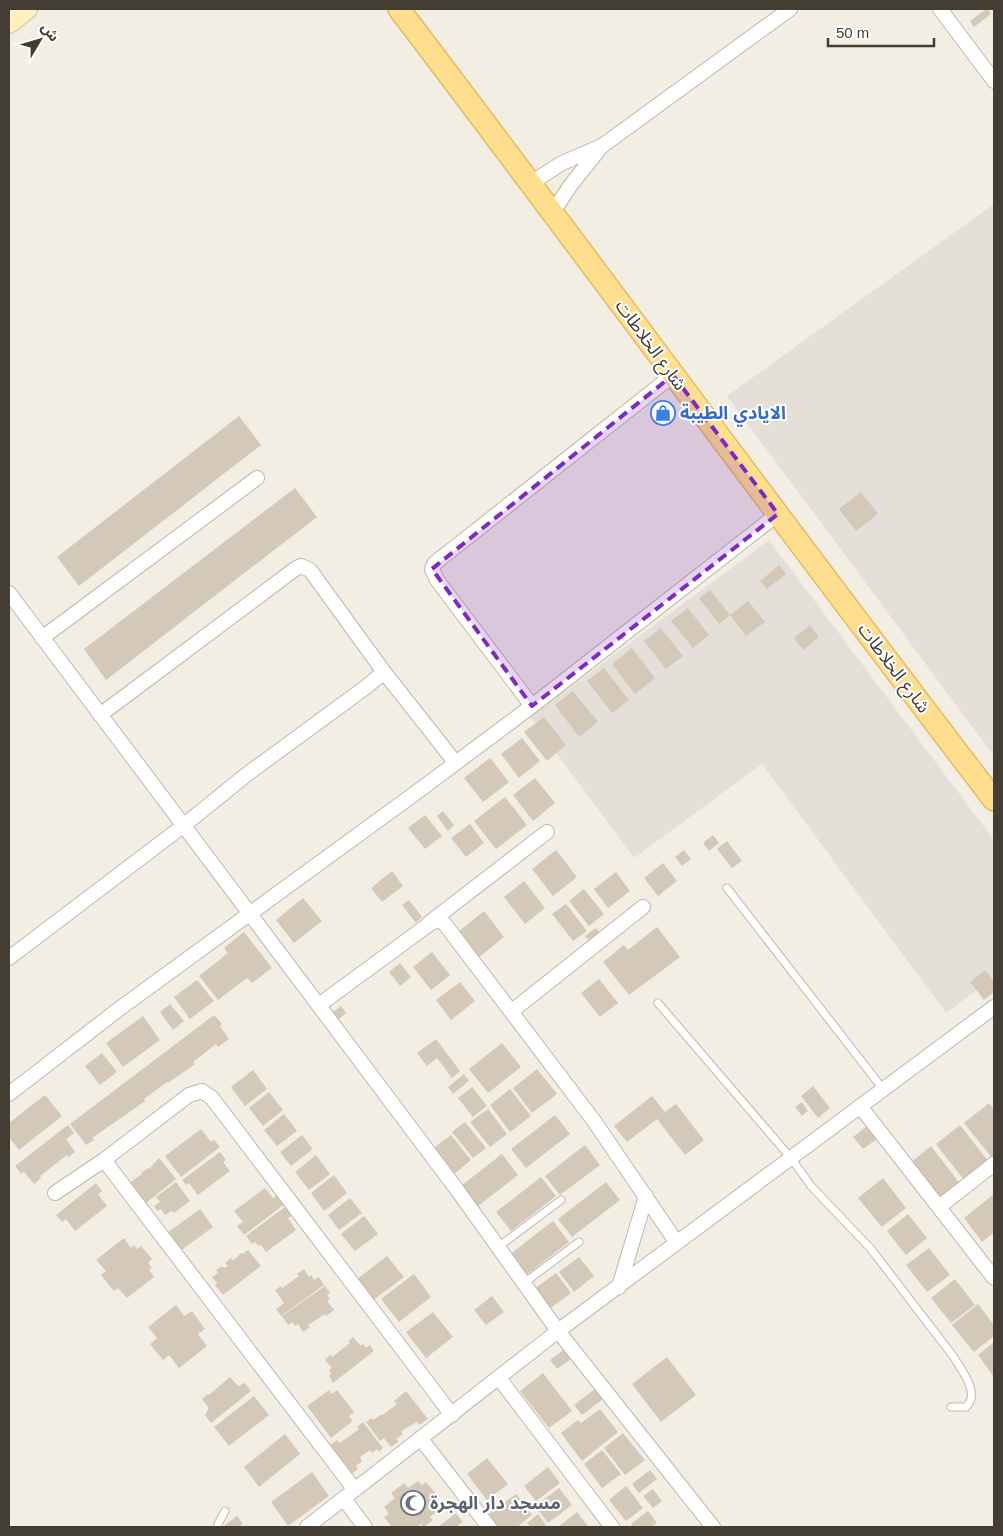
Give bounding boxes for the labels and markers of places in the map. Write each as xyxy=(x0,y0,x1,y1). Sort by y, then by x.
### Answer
shop icon: الايادي الطيبة xyxy=(650,400,676,426)
place label: الايادي الطيبة xyxy=(680,403,786,427)
mosque icon: مسجد دار الهجرة xyxy=(400,1490,426,1516)
place label: مسجد دار الهجرة xyxy=(430,1493,561,1514)

